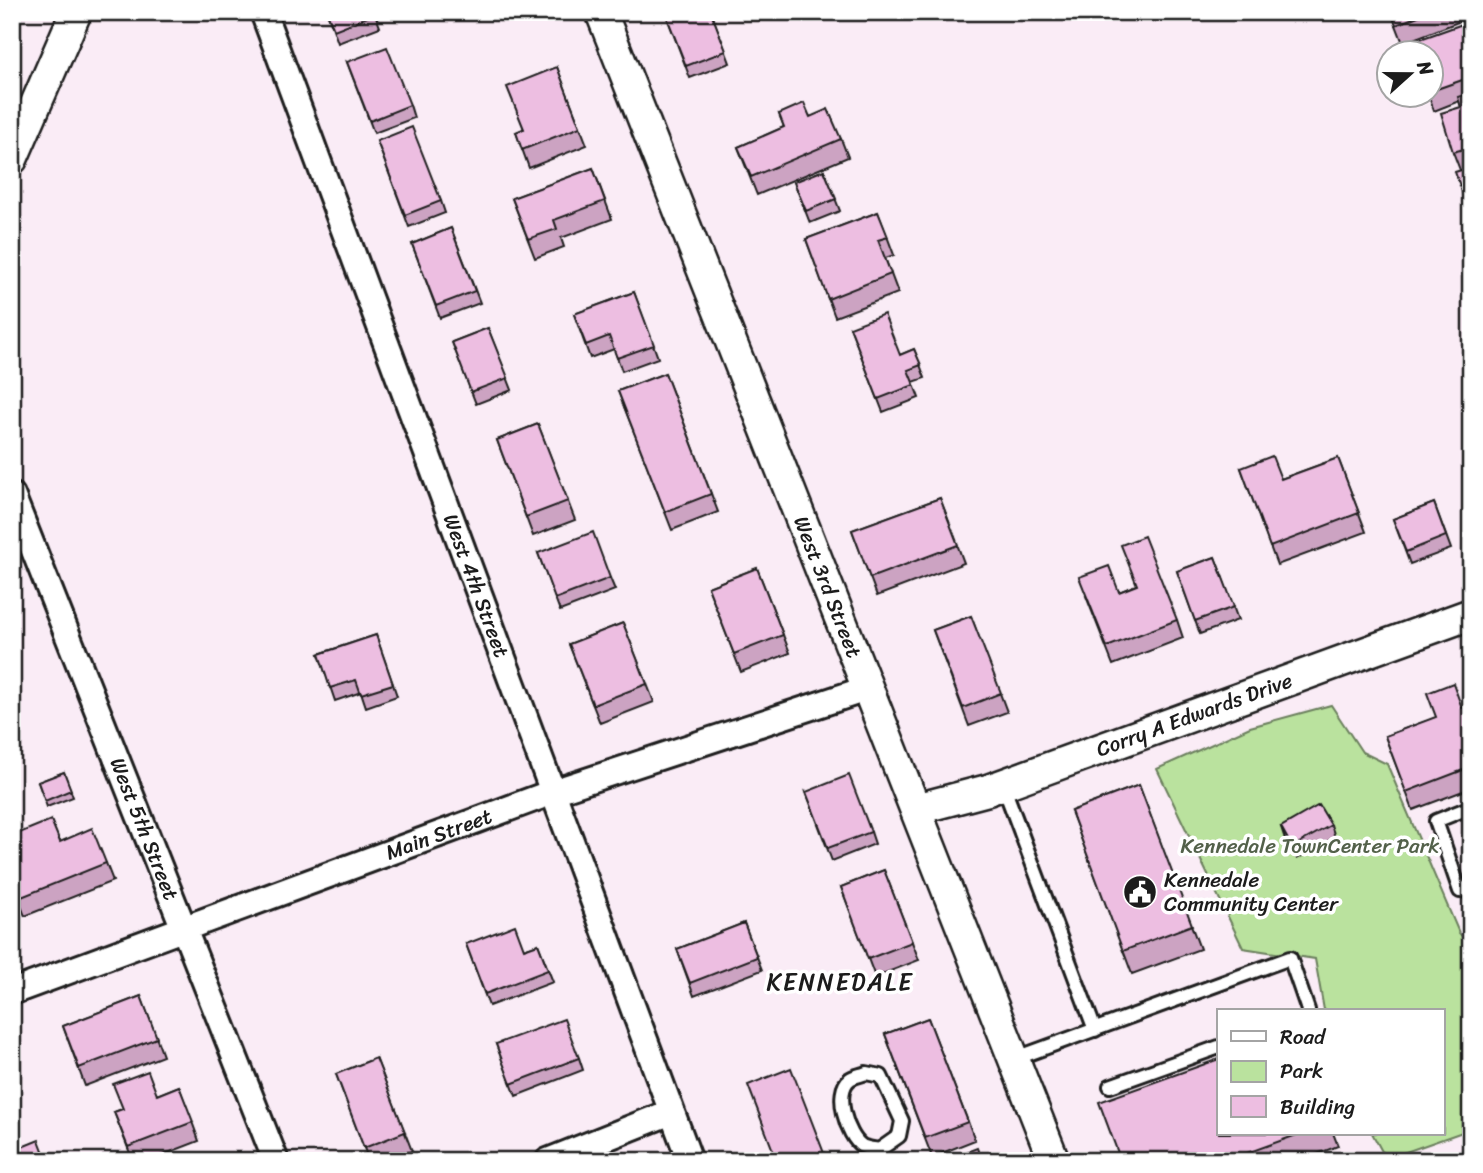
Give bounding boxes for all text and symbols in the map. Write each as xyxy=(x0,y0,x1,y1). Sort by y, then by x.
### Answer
north arrow xyxy=(1374,38,1444,108)
text: N xyxy=(1407,55,1443,81)
street label: West 4th Street xyxy=(432,508,520,663)
street label: West 3rd Street xyxy=(783,510,873,664)
street label: Corry A Edwards Drive xyxy=(1091,662,1298,768)
street label: West 5th Street xyxy=(99,752,190,906)
street label: Main Street xyxy=(380,797,498,871)
park label: Kennedale TownCenter Park xyxy=(1181,827,1439,865)
place label: Kennedale Community Center xyxy=(1164,861,1339,923)
public building icon: Kennedale Community Center xyxy=(1121,873,1159,911)
district label: KENNEDALE xyxy=(767,961,914,1003)
legend xyxy=(1217,1009,1444,1134)
text: Road xyxy=(1280,1018,1327,1056)
text: Park xyxy=(1280,1052,1323,1090)
text: Building xyxy=(1280,1088,1356,1126)

